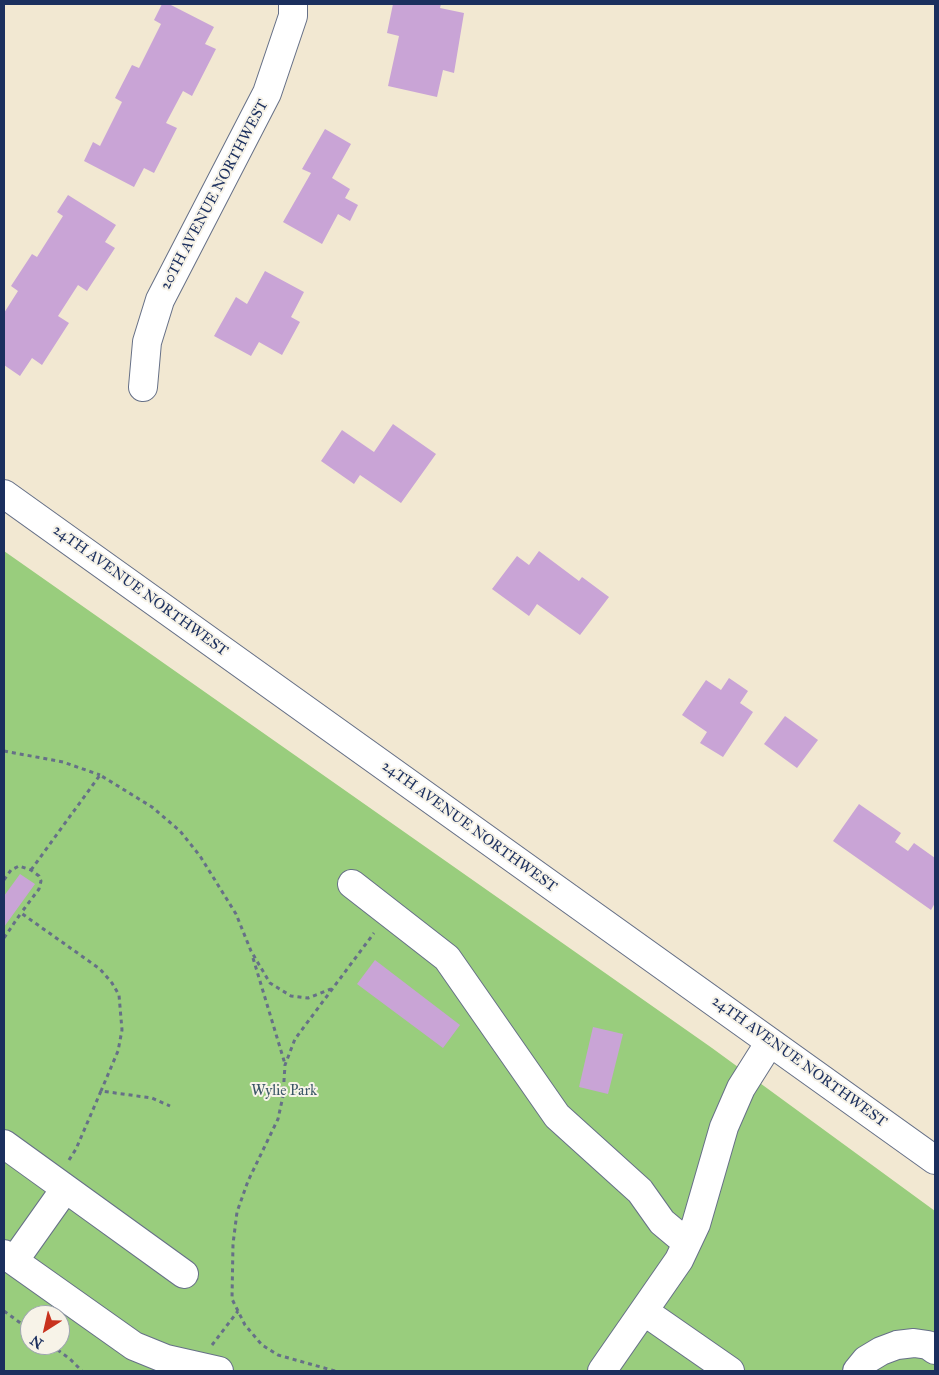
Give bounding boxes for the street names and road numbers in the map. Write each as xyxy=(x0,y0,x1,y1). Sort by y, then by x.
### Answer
street label: 20TH AVENUE NORTHWEST xyxy=(157,97,273,293)
street label: 24TH AVENUE NORTHWEST xyxy=(49,521,231,661)
street label: 24TH AVENUE NORTHWEST xyxy=(378,757,560,897)
street label: 24TH AVENUE NORTHWEST xyxy=(708,992,890,1132)

